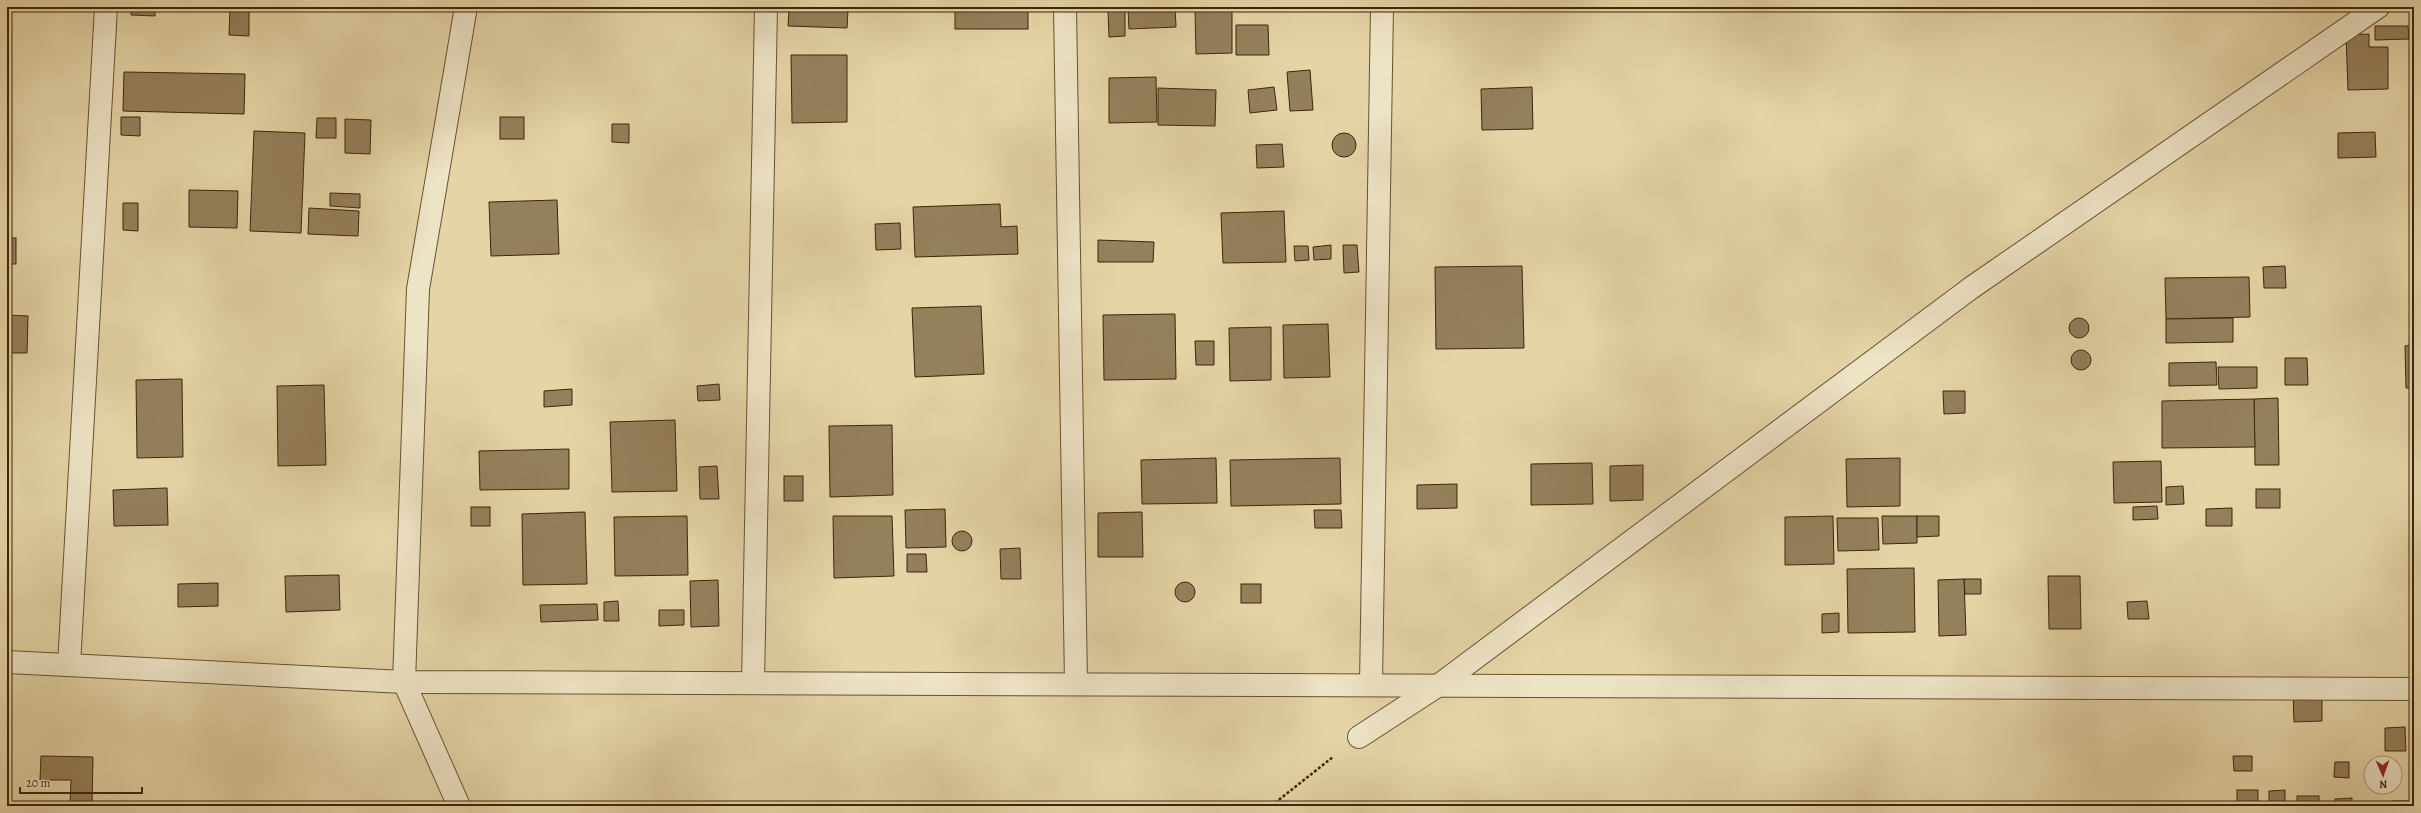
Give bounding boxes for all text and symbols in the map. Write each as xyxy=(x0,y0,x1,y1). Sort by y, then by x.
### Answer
north arrow xyxy=(2363,755,2403,795)
scale bar xyxy=(20,769,142,795)
text: 20 m xyxy=(26,775,50,791)
text: N xyxy=(2379,777,2388,792)

